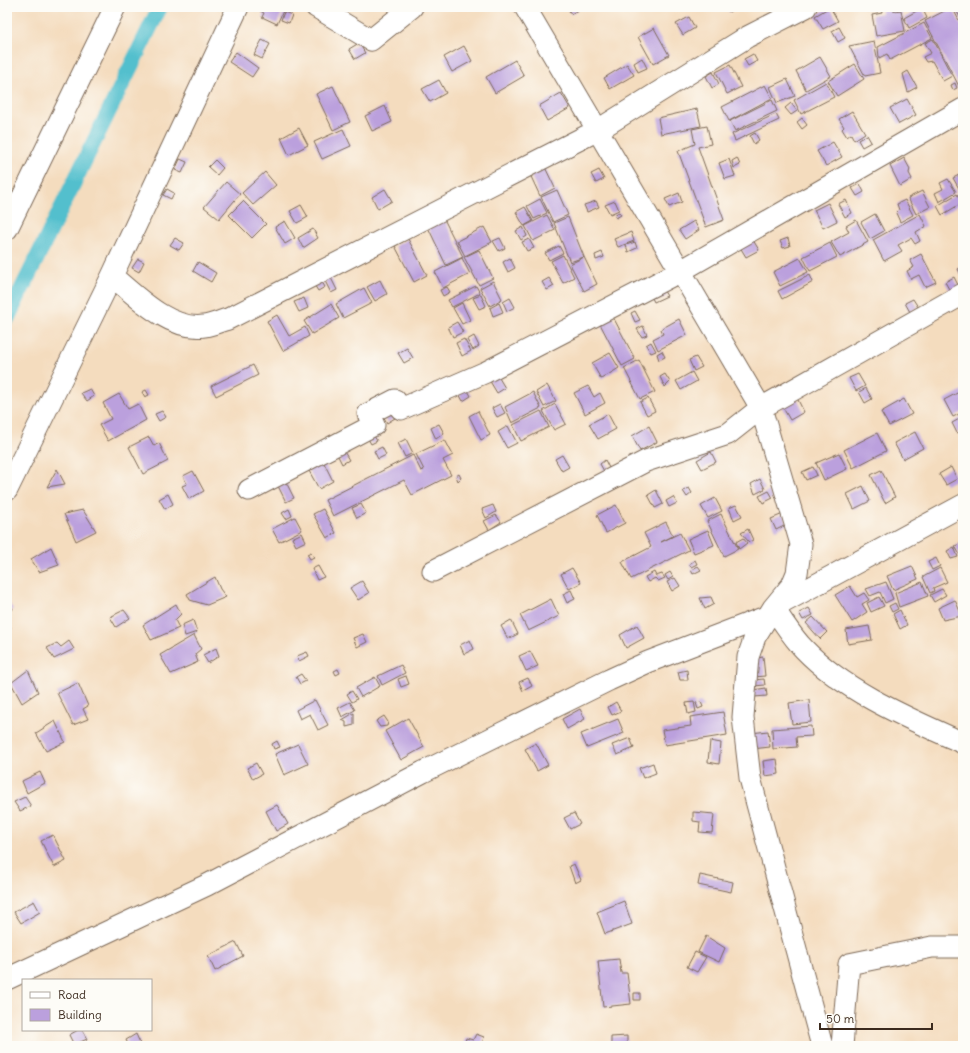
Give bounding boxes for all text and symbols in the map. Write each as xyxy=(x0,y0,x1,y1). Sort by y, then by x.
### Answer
legend xyxy=(22,979,152,1031)
text: Road xyxy=(58,987,86,1002)
scale bar xyxy=(820,1005,932,1031)
text: Building xyxy=(58,1007,102,1022)
text: 50 m xyxy=(826,1011,855,1026)

